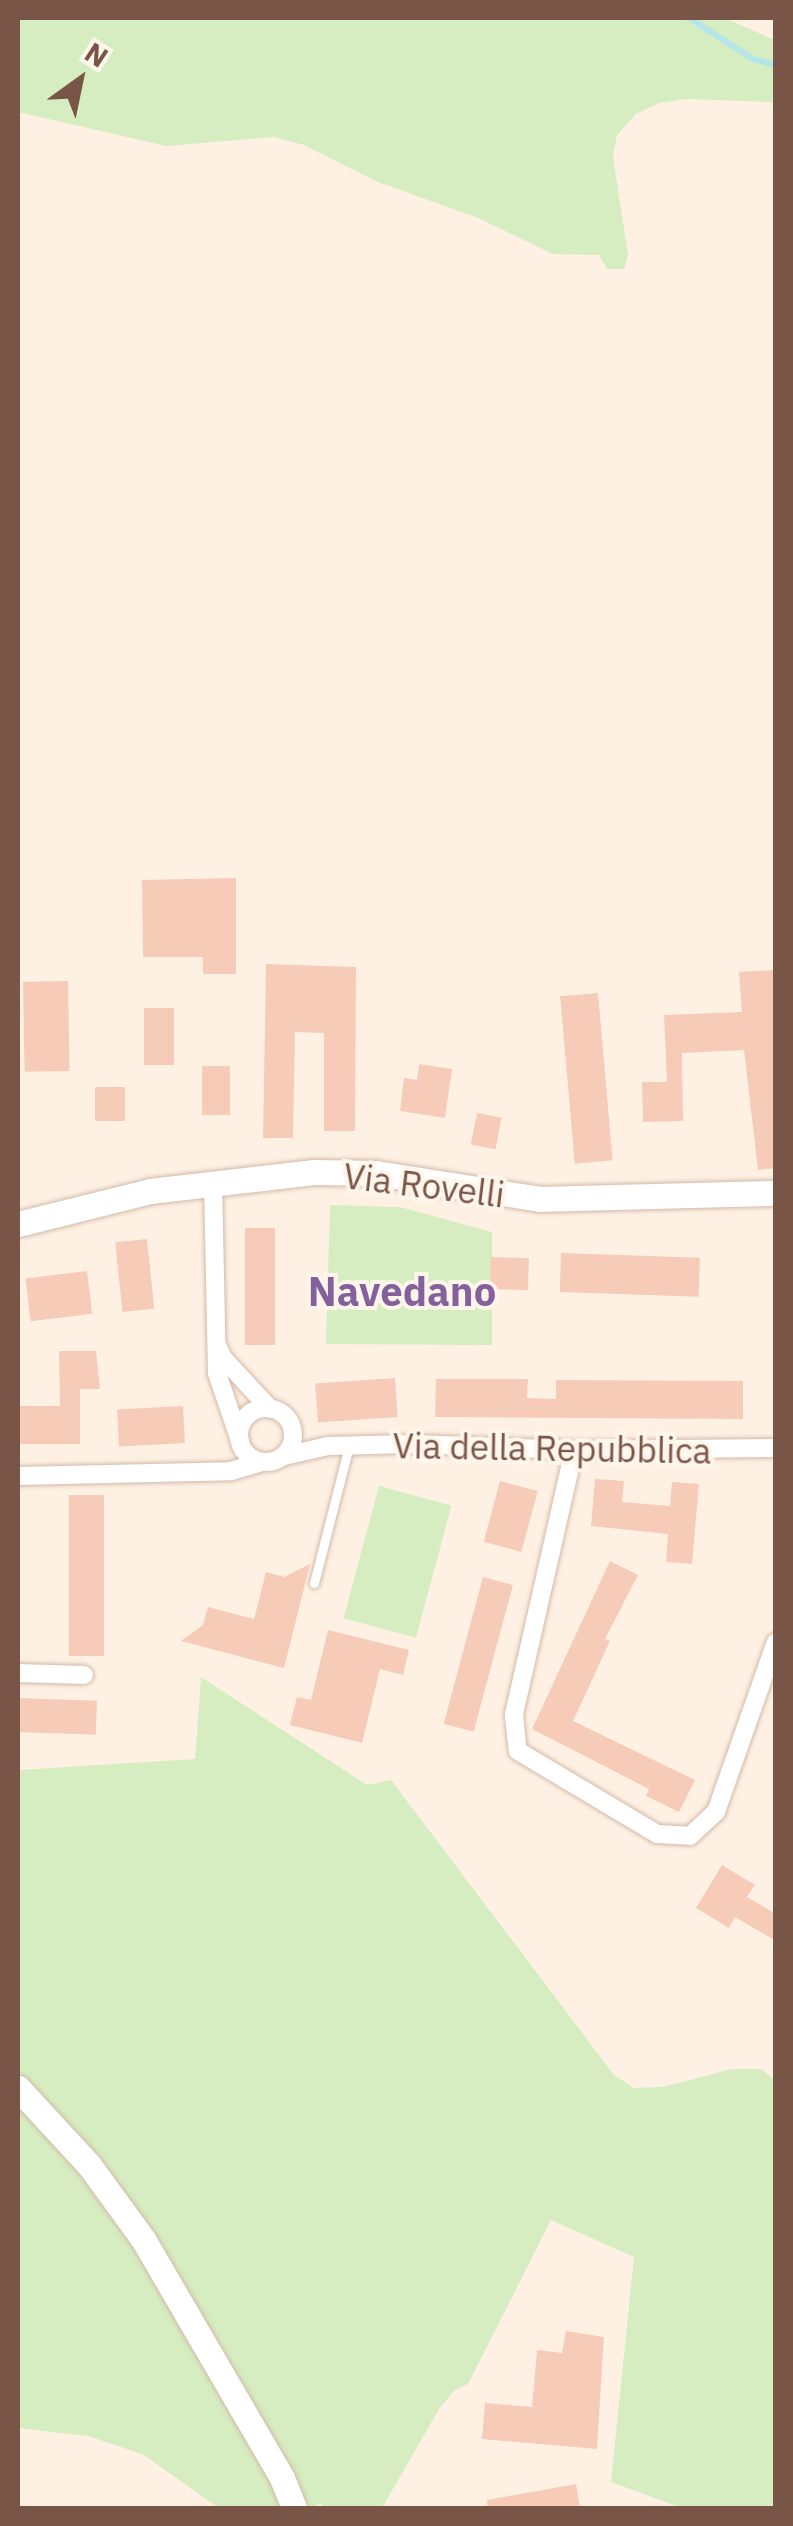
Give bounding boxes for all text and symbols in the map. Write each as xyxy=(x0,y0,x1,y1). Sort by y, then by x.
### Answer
north arrow xyxy=(30,30,130,130)
text: N xyxy=(78,33,115,75)
street label: Via Rovelli xyxy=(341,1154,507,1216)
district label: Navedano xyxy=(308,1267,496,1315)
street label: Via della Repubblica xyxy=(392,1424,712,1472)

